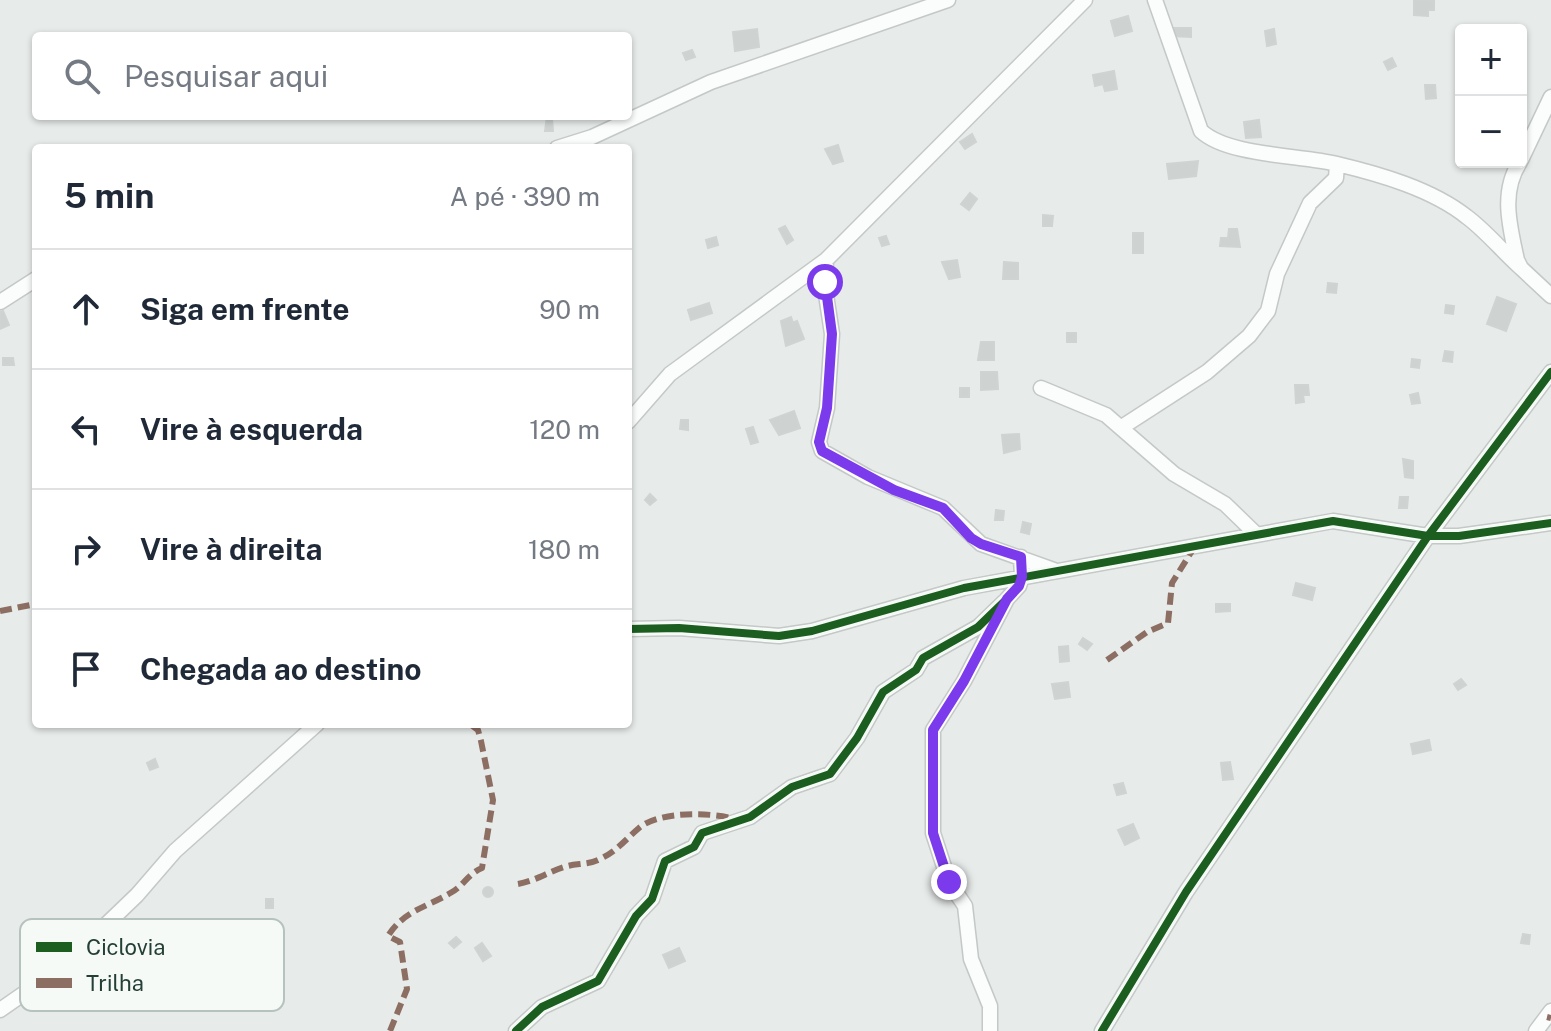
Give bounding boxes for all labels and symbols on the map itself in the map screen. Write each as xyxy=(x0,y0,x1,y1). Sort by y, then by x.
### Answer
route start xyxy=(807,264,843,300)
route end xyxy=(931,864,967,900)
legend xyxy=(20,919,284,1011)
text: Ciclovia xyxy=(86,934,165,960)
text: Trilha xyxy=(86,970,144,996)

